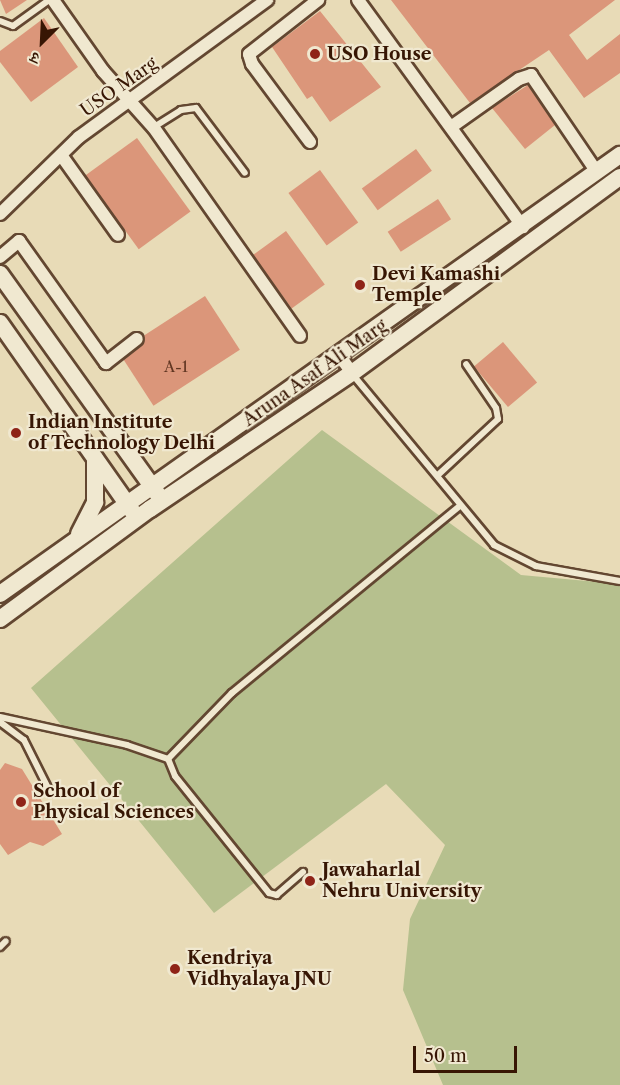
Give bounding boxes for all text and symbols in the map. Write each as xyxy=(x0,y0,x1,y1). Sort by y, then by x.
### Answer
north arrow xyxy=(12,12,72,72)
place label: USO House xyxy=(327,43,432,65)
marker: USO House xyxy=(308,47,322,61)
text: उ xyxy=(27,48,42,69)
street label: USO Marg xyxy=(76,53,162,121)
place label: Devi Kamashi Temple xyxy=(372,264,500,306)
marker: Devi Kamashi Temple xyxy=(353,278,367,292)
street label: Aruna Asaf Ali Marg xyxy=(238,315,392,431)
house number: A-1 xyxy=(164,358,188,376)
place label: Indian Institute of Technology Delhi xyxy=(28,412,216,454)
marker: Indian Institute of Technology Delhi xyxy=(9,426,23,440)
place label: School of Physical Sciences xyxy=(33,781,194,824)
marker: School of Physical Sciences xyxy=(14,795,28,809)
place label: Jawaharlal Nehru University xyxy=(322,860,482,902)
marker: Jawaharlal Nehru University xyxy=(303,874,317,888)
place label: Kendriya Vidhyalaya JNU xyxy=(187,948,332,990)
marker: Kendriya Vidhyalaya JNU xyxy=(168,962,182,976)
scale bar xyxy=(416,1034,520,1072)
text: 50 m xyxy=(424,1045,467,1067)

